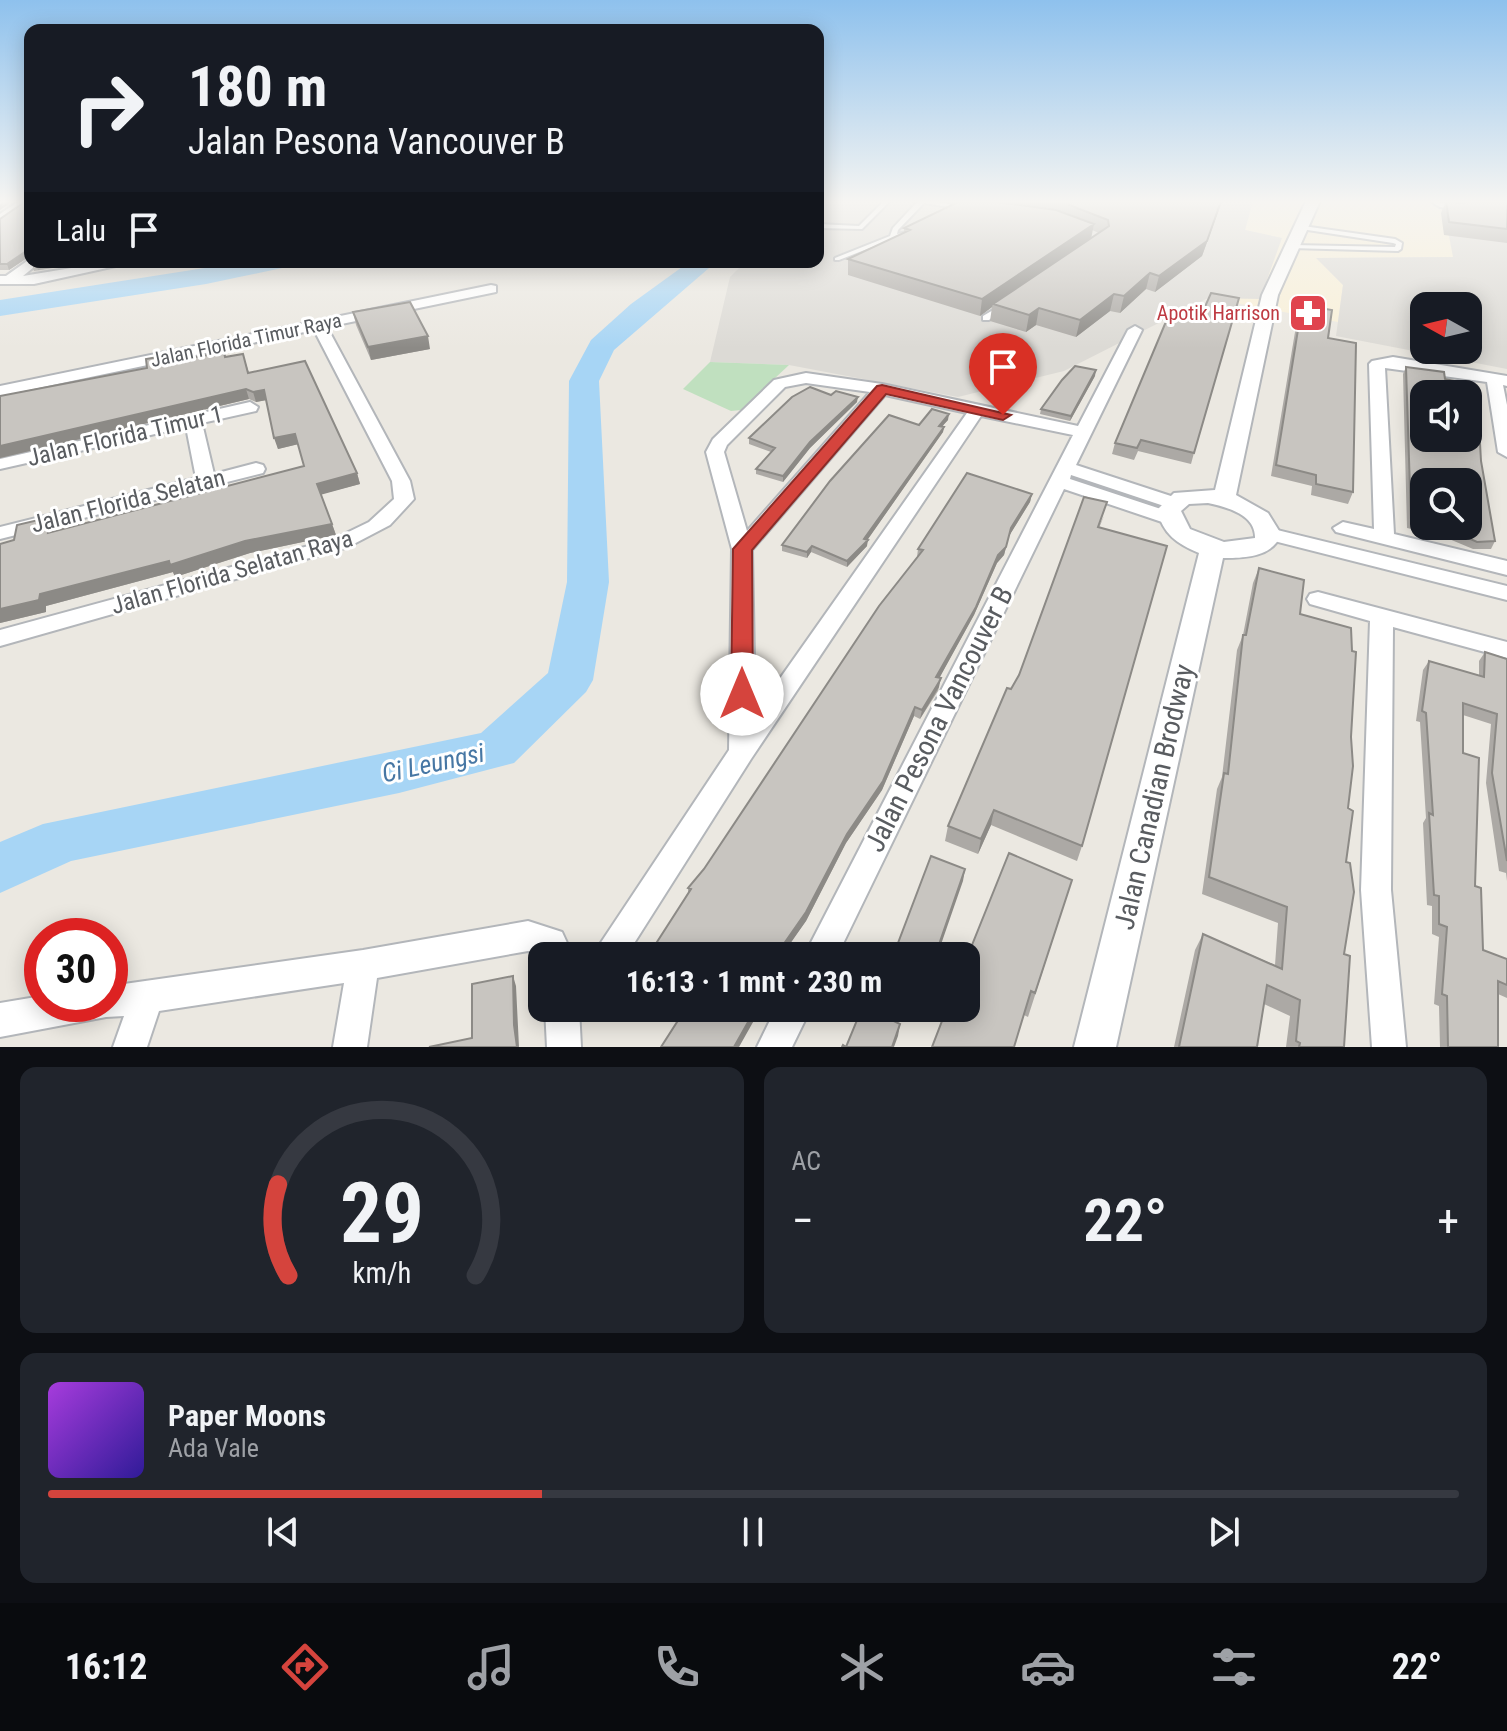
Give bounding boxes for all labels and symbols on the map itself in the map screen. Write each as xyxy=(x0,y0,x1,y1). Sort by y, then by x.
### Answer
pharmacy icon: Apotik Harrison xyxy=(1287,292,1329,334)
north arrow xyxy=(1410,292,1482,364)
place label: Apotik Harrison xyxy=(1157,301,1280,325)
street label: Jalan Florida Timur Raya xyxy=(148,308,344,372)
pin xyxy=(969,333,1037,415)
street label: Jalan Florida Timur 1 xyxy=(24,400,226,472)
street label: Jalan Florida Selatan xyxy=(28,463,228,539)
street label: Jalan Florida Selatan Raya xyxy=(108,524,356,620)
street label: Jalan Pesona Vancouver B xyxy=(858,581,1020,857)
position arrow xyxy=(700,652,784,736)
street label: Jalan Canadian Brodway xyxy=(1107,661,1201,933)
water label: Ci Leungsi xyxy=(379,737,487,788)
speed limit sign: 30 xyxy=(24,918,128,1022)

